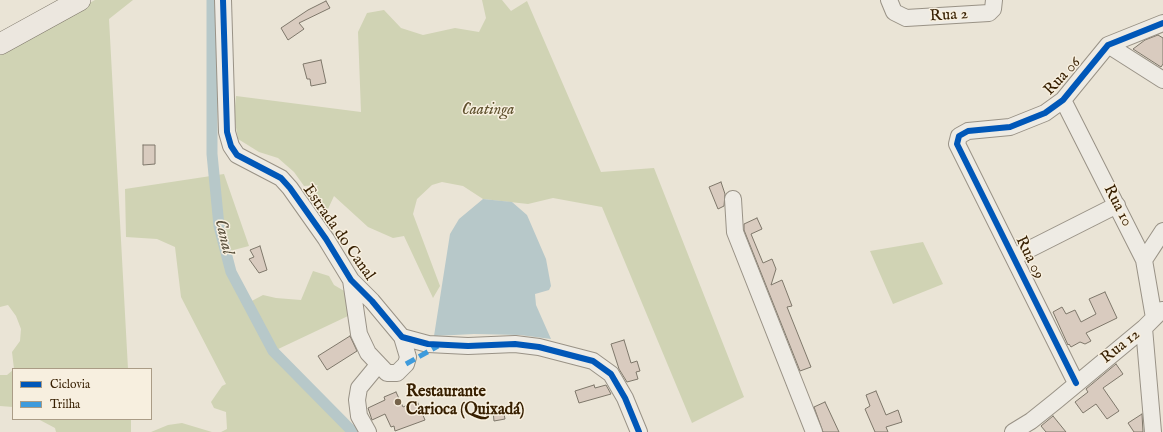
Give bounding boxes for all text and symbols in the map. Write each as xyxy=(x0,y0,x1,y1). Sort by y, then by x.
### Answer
street label: Rua 2 xyxy=(929,5,969,27)
street label: Rua 06 xyxy=(1040,54,1086,100)
park label: Caatinga xyxy=(462,101,514,121)
street label: Estrada do Canal xyxy=(298,181,378,285)
street label: Rua 10 xyxy=(1098,182,1136,230)
water label: Canal xyxy=(209,217,237,257)
street label: Rua 09 xyxy=(1010,233,1048,283)
street label: Rua 12 xyxy=(1098,326,1144,368)
legend xyxy=(12,368,152,420)
text: Ciclovia xyxy=(50,377,90,392)
place label: Restaurante Carioca (Quixadá) xyxy=(406,383,524,421)
text: Trilha xyxy=(50,397,80,412)
marker: Restaurante Carioca (Quixadá) xyxy=(393,397,403,407)

